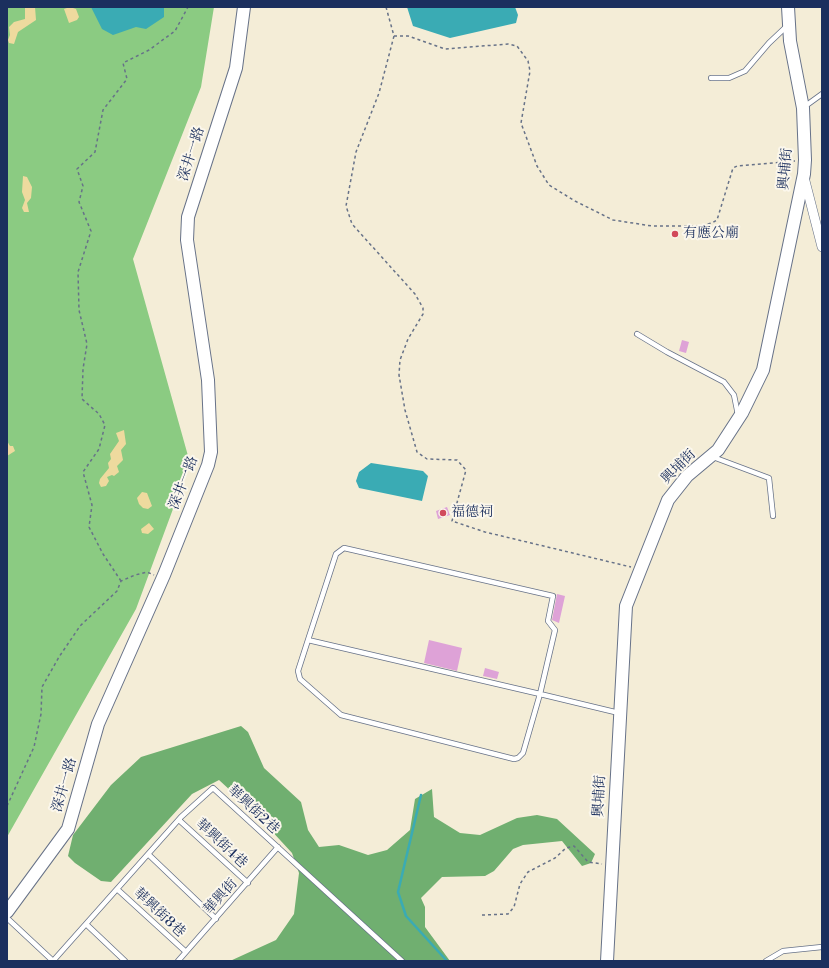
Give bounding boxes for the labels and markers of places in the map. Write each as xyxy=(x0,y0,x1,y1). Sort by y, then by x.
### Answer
place label: 有應公廟 xyxy=(683,226,739,242)
marker: 有應公廟 xyxy=(670,229,680,239)
place label: 福德祠 xyxy=(451,505,493,521)
marker: 福德祠 xyxy=(438,508,448,518)

